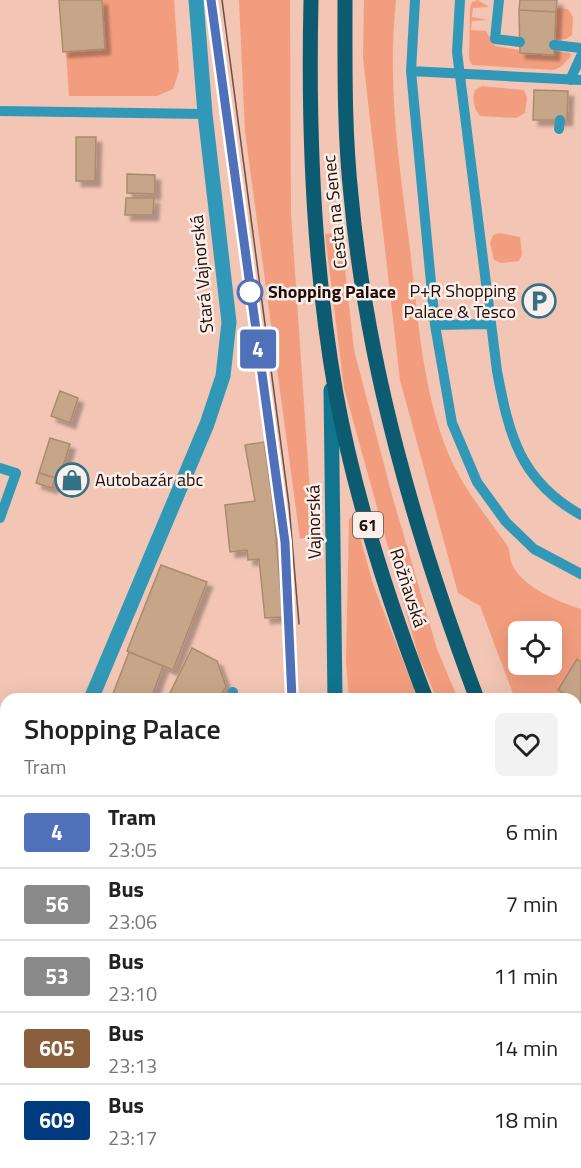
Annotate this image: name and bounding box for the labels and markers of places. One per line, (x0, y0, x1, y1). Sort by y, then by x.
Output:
place label: P+R Shopping Palace & Tesco (404, 277, 516, 325)
place label: Shopping Palace (268, 278, 396, 305)
marker: Shopping Palace (237, 279, 263, 305)
parking icon: P+R Shopping Palace & Tesco (521, 283, 557, 319)
shop icon: Autobazár abc (54, 462, 90, 498)
place label: Autobazár abc (95, 466, 203, 493)

